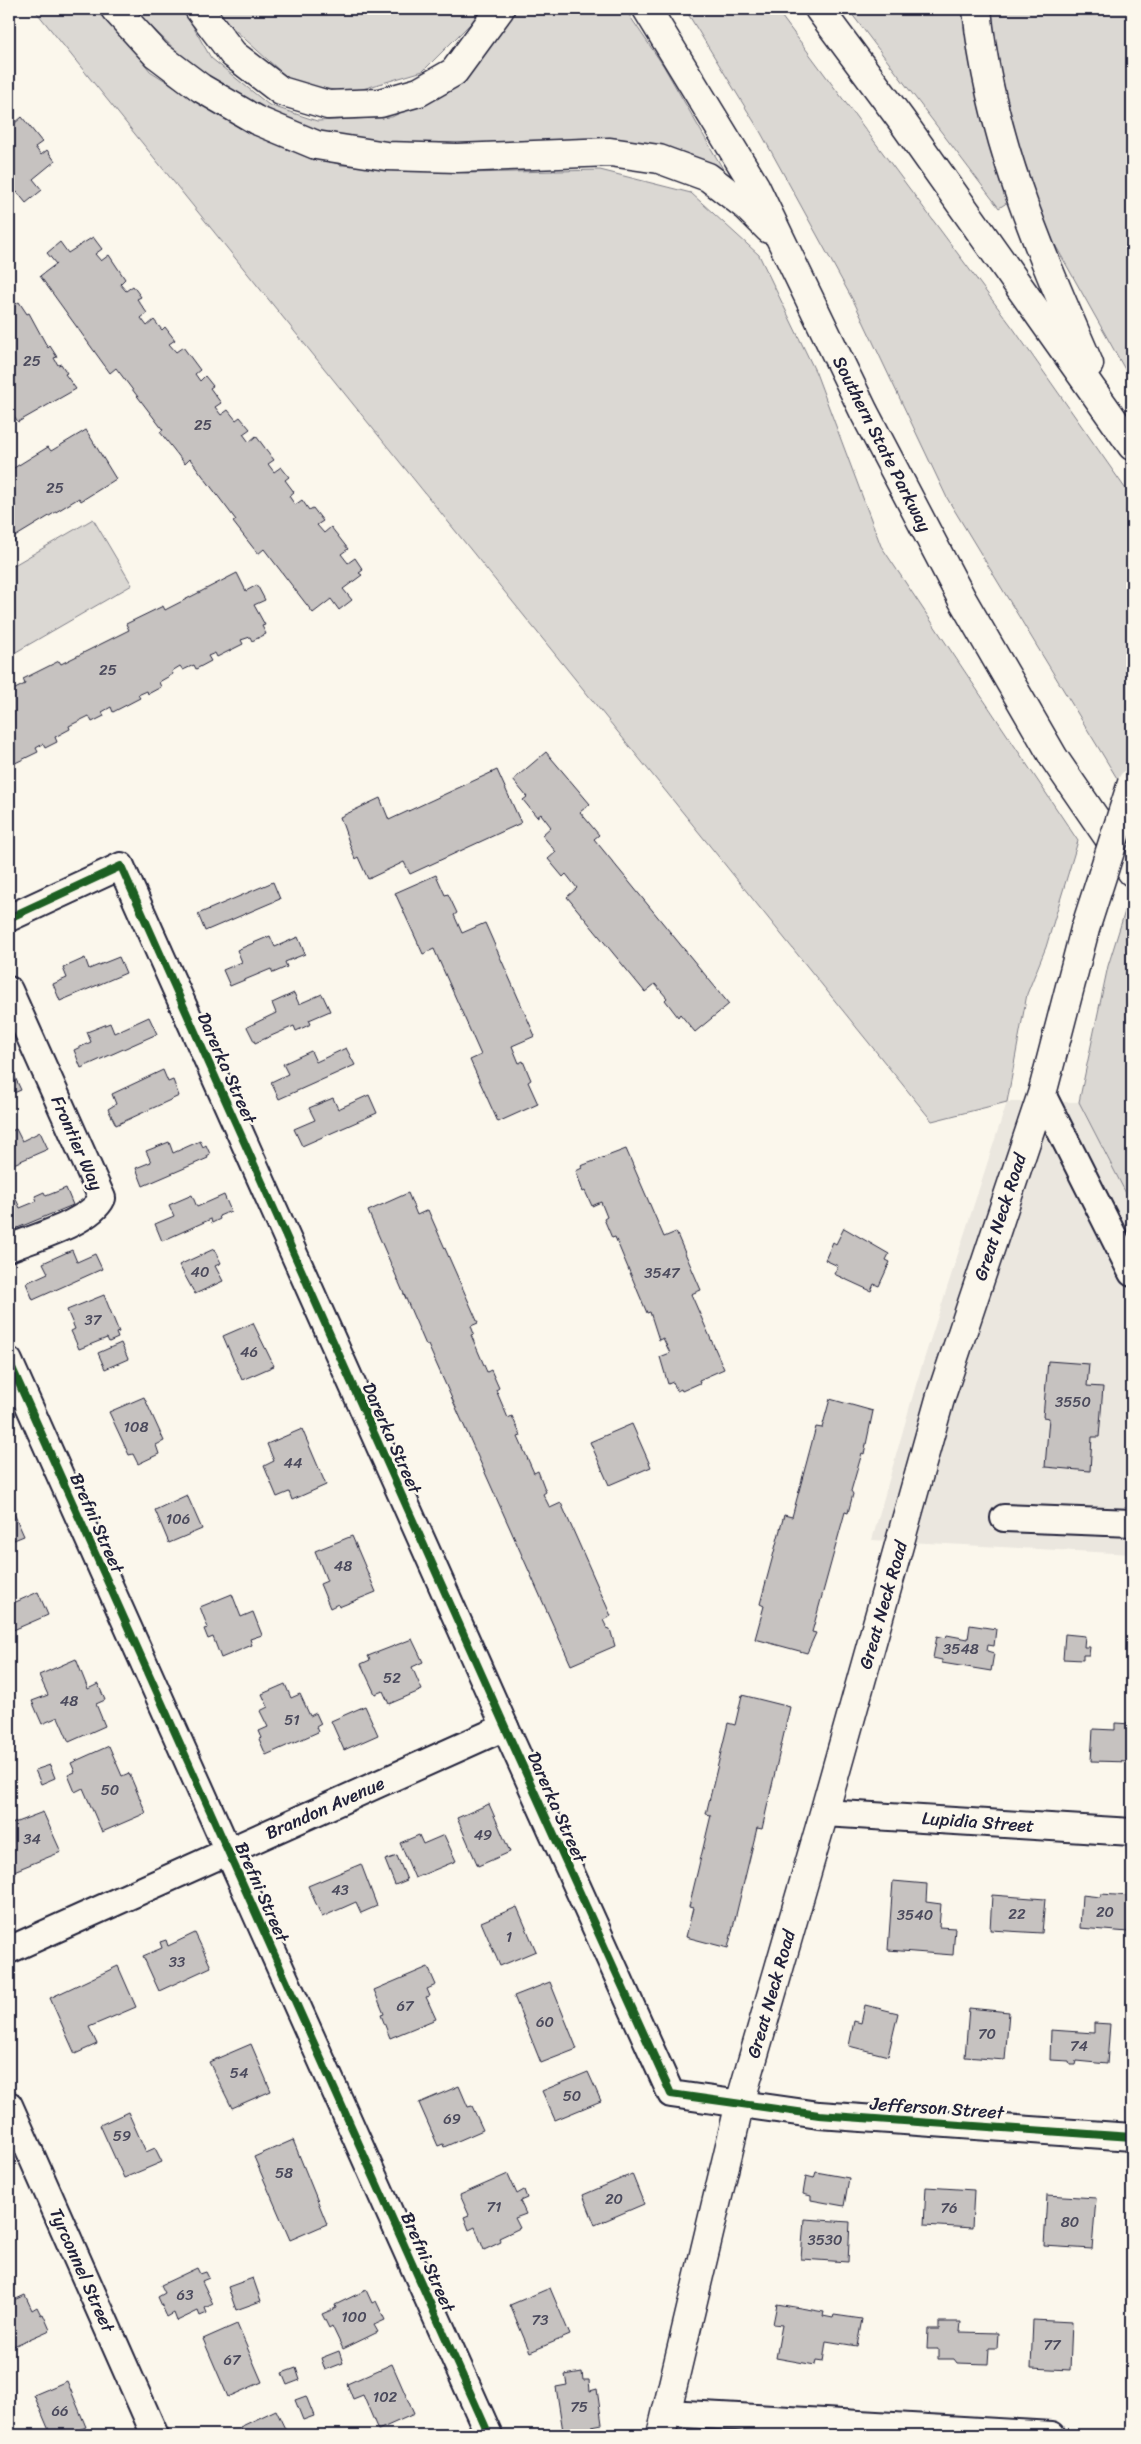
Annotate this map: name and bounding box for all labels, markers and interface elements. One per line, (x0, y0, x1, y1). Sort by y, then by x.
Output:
house number: 25 (23, 348, 41, 374)
street label: Southern State Parkway (824, 350, 941, 539)
house number: 25 (194, 412, 212, 438)
house number: 25 (46, 475, 64, 501)
house number: 25 (99, 657, 117, 683)
street label: Darerka Street (188, 1007, 266, 1130)
street label: Frontier Way (42, 1090, 112, 1196)
street label: Great Neck Road (964, 1148, 1036, 1285)
house number: 40 (191, 1259, 209, 1285)
house number: 3547 (644, 1260, 681, 1286)
house number: 37 (85, 1307, 103, 1333)
house number: 46 (240, 1339, 258, 1365)
street label: Darerka Street (353, 1377, 431, 1500)
house number: 3550 (1055, 1389, 1091, 1415)
house number: 108 (124, 1414, 148, 1440)
house number: 44 (284, 1450, 302, 1476)
street label: Brefni Street (61, 1468, 134, 1579)
house number: 106 (166, 1506, 190, 1532)
street label: Great Neck Road (849, 1536, 917, 1673)
house number: 48 (334, 1553, 352, 1579)
house number: 3548 (943, 1636, 979, 1662)
house number: 52 (383, 1665, 401, 1691)
house number: 48 (60, 1688, 78, 1714)
house number: 51 (284, 1707, 300, 1733)
street label: Darerka Street (518, 1746, 596, 1869)
street label: Brandon Avenue (260, 1767, 390, 1849)
house number: 50 (101, 1777, 119, 1803)
street label: Lupidia Street (921, 1802, 1035, 1842)
house number: 49 (474, 1822, 492, 1848)
house number: 34 (23, 1826, 41, 1852)
street label: Brefni Street (226, 1837, 299, 1948)
house number: 43 (331, 1877, 349, 1903)
house number: 20 (1096, 1899, 1114, 1925)
house number: 22 (1008, 1901, 1026, 1927)
house number: 3540 (897, 1902, 933, 1928)
house number: 1 (506, 1924, 512, 1950)
street label: Great Neck Road (737, 1925, 805, 2062)
house number: 33 (169, 1949, 185, 1975)
house number: 67 (396, 1993, 415, 2019)
house number: 60 (536, 2009, 554, 2035)
house number: 70 (978, 2021, 996, 2047)
house number: 74 (1070, 2033, 1088, 2059)
house number: 54 (230, 2060, 248, 2086)
house number: 50 (563, 2083, 581, 2109)
street label: Jefferson Street (868, 2087, 1006, 2129)
house number: 69 (443, 2106, 461, 2132)
house number: 59 (113, 2123, 131, 2149)
house number: 58 (275, 2160, 293, 2186)
house number: 20 (605, 2186, 623, 2212)
house number: 71 (486, 2194, 502, 2220)
house number: 76 (940, 2195, 958, 2221)
street label: Tyrconnel Street (40, 2203, 124, 2338)
street label: Brefni Street (392, 2207, 465, 2318)
house number: 80 (1061, 2209, 1079, 2235)
house number: 3530 (807, 2227, 843, 2253)
house number: 63 (177, 2282, 193, 2308)
house number: 100 (341, 2304, 367, 2330)
house number: 73 (532, 2307, 548, 2333)
house number: 77 (1043, 2332, 1062, 2358)
house number: 67 (223, 2347, 242, 2373)
house number: 102 (373, 2384, 398, 2410)
house number: 75 (570, 2394, 588, 2420)
house number: 66 (51, 2398, 69, 2424)

